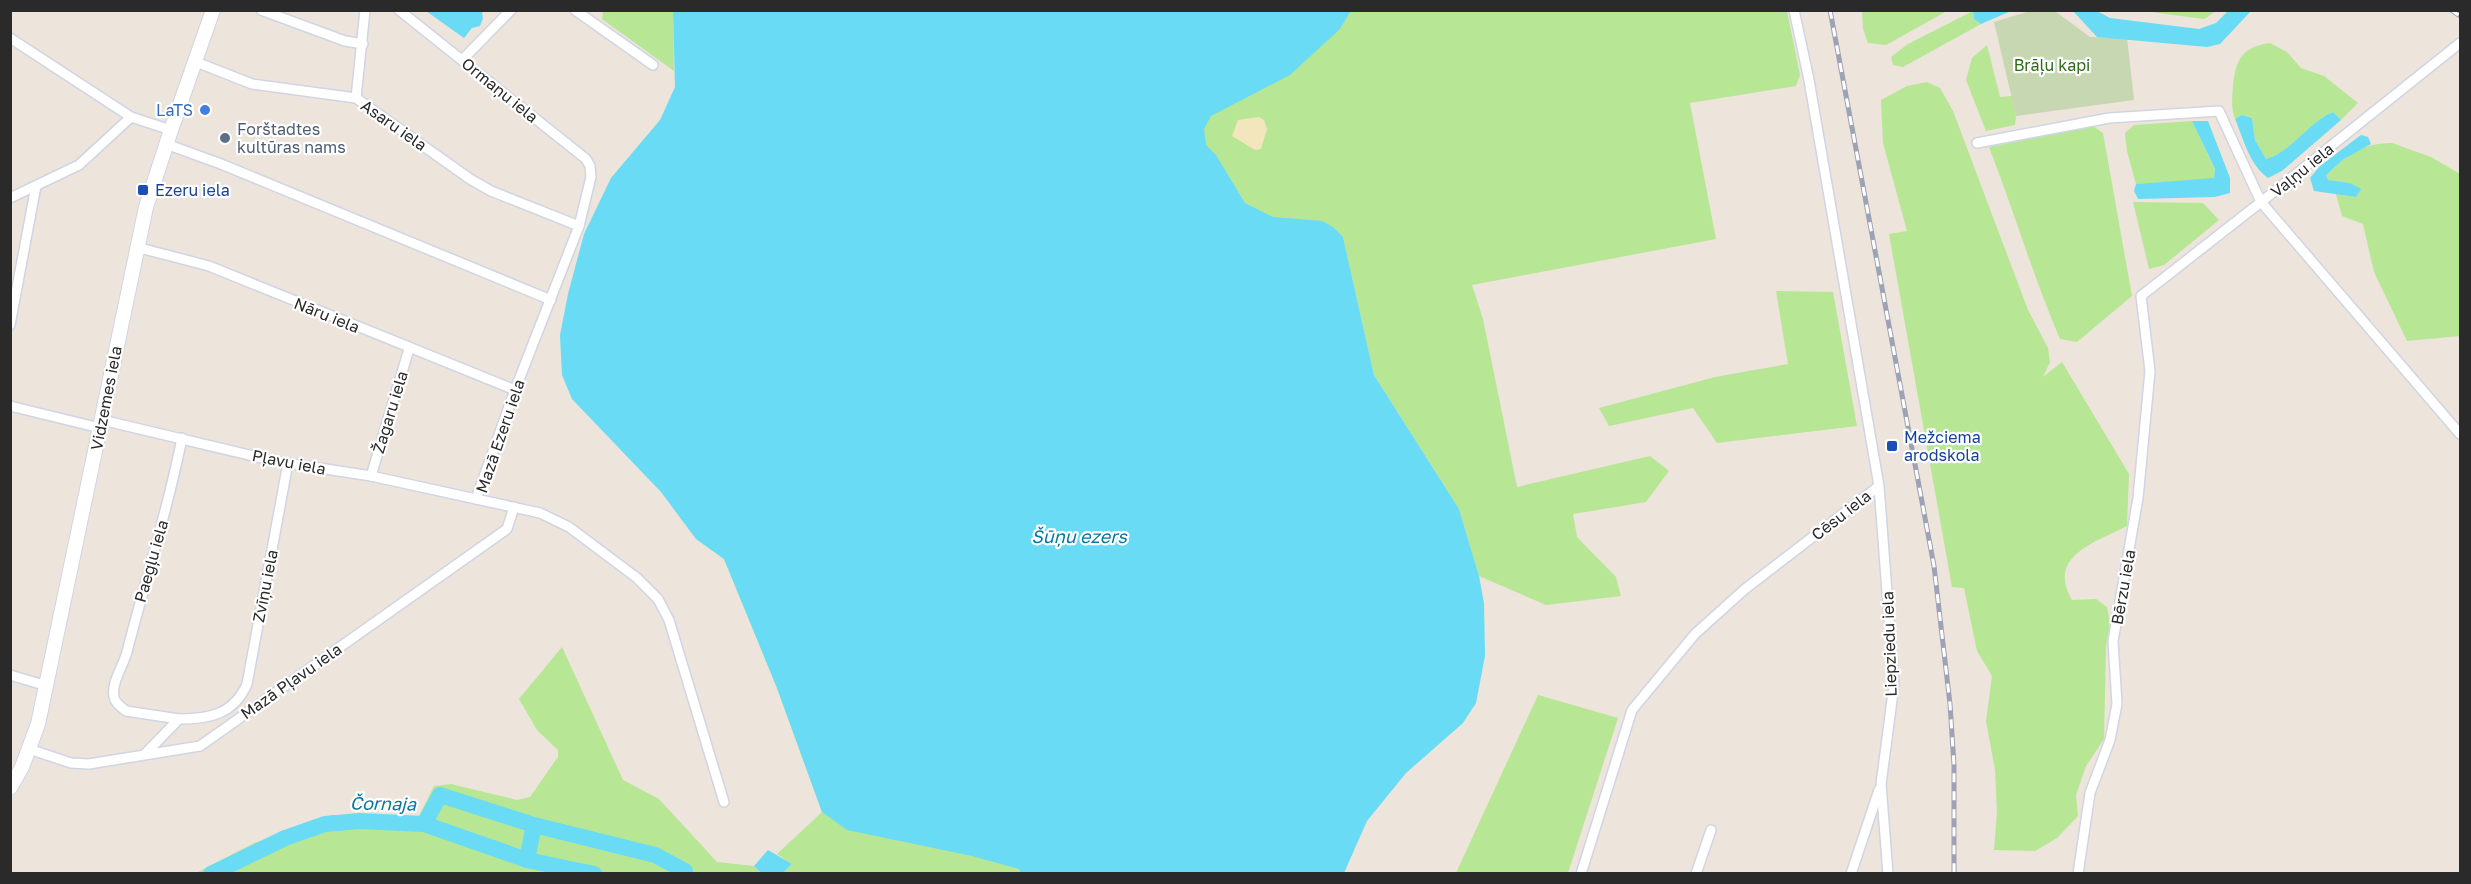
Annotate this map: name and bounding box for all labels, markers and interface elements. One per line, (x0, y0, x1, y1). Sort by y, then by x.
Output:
street label: Ormaņu iela (458, 53, 542, 127)
park label: Brāļu kapi (2014, 55, 2090, 75)
street label: Asaru iela (357, 95, 431, 155)
place label: LaTS (156, 100, 193, 120)
marker: LaTS (198, 103, 212, 117)
place label: Forštadtes kultūras nams (237, 119, 346, 157)
marker: Forštadtes kultūras nams (218, 131, 232, 145)
street label: Vaļņu iela (2266, 139, 2338, 201)
place label: Ezeru iela (155, 180, 230, 200)
marker: Ezeru iela (136, 183, 150, 197)
street label: Nāru iela (291, 293, 363, 337)
street label: Vidzemes iela (86, 344, 126, 452)
street label: Žagaru iela (368, 368, 412, 456)
street label: Mazā Ezeru iela (471, 377, 529, 495)
place label: Mežciema arodskola (1904, 427, 1981, 465)
marker: Mežciema arodskola (1885, 439, 1899, 453)
street label: Pļavu iela (250, 445, 328, 479)
street label: Cēsu iela (1807, 486, 1875, 544)
street label: Paegļu iela (130, 517, 172, 605)
water label: Šūņu ezers (1031, 525, 1128, 548)
street label: Zvīņu iela (248, 548, 282, 624)
street label: Bērzu iela (2107, 548, 2139, 626)
street label: Liepziedu iela (1877, 591, 1901, 697)
street label: Mazā Pļavu iela (237, 639, 345, 723)
water label: Čornaja (350, 791, 417, 815)

